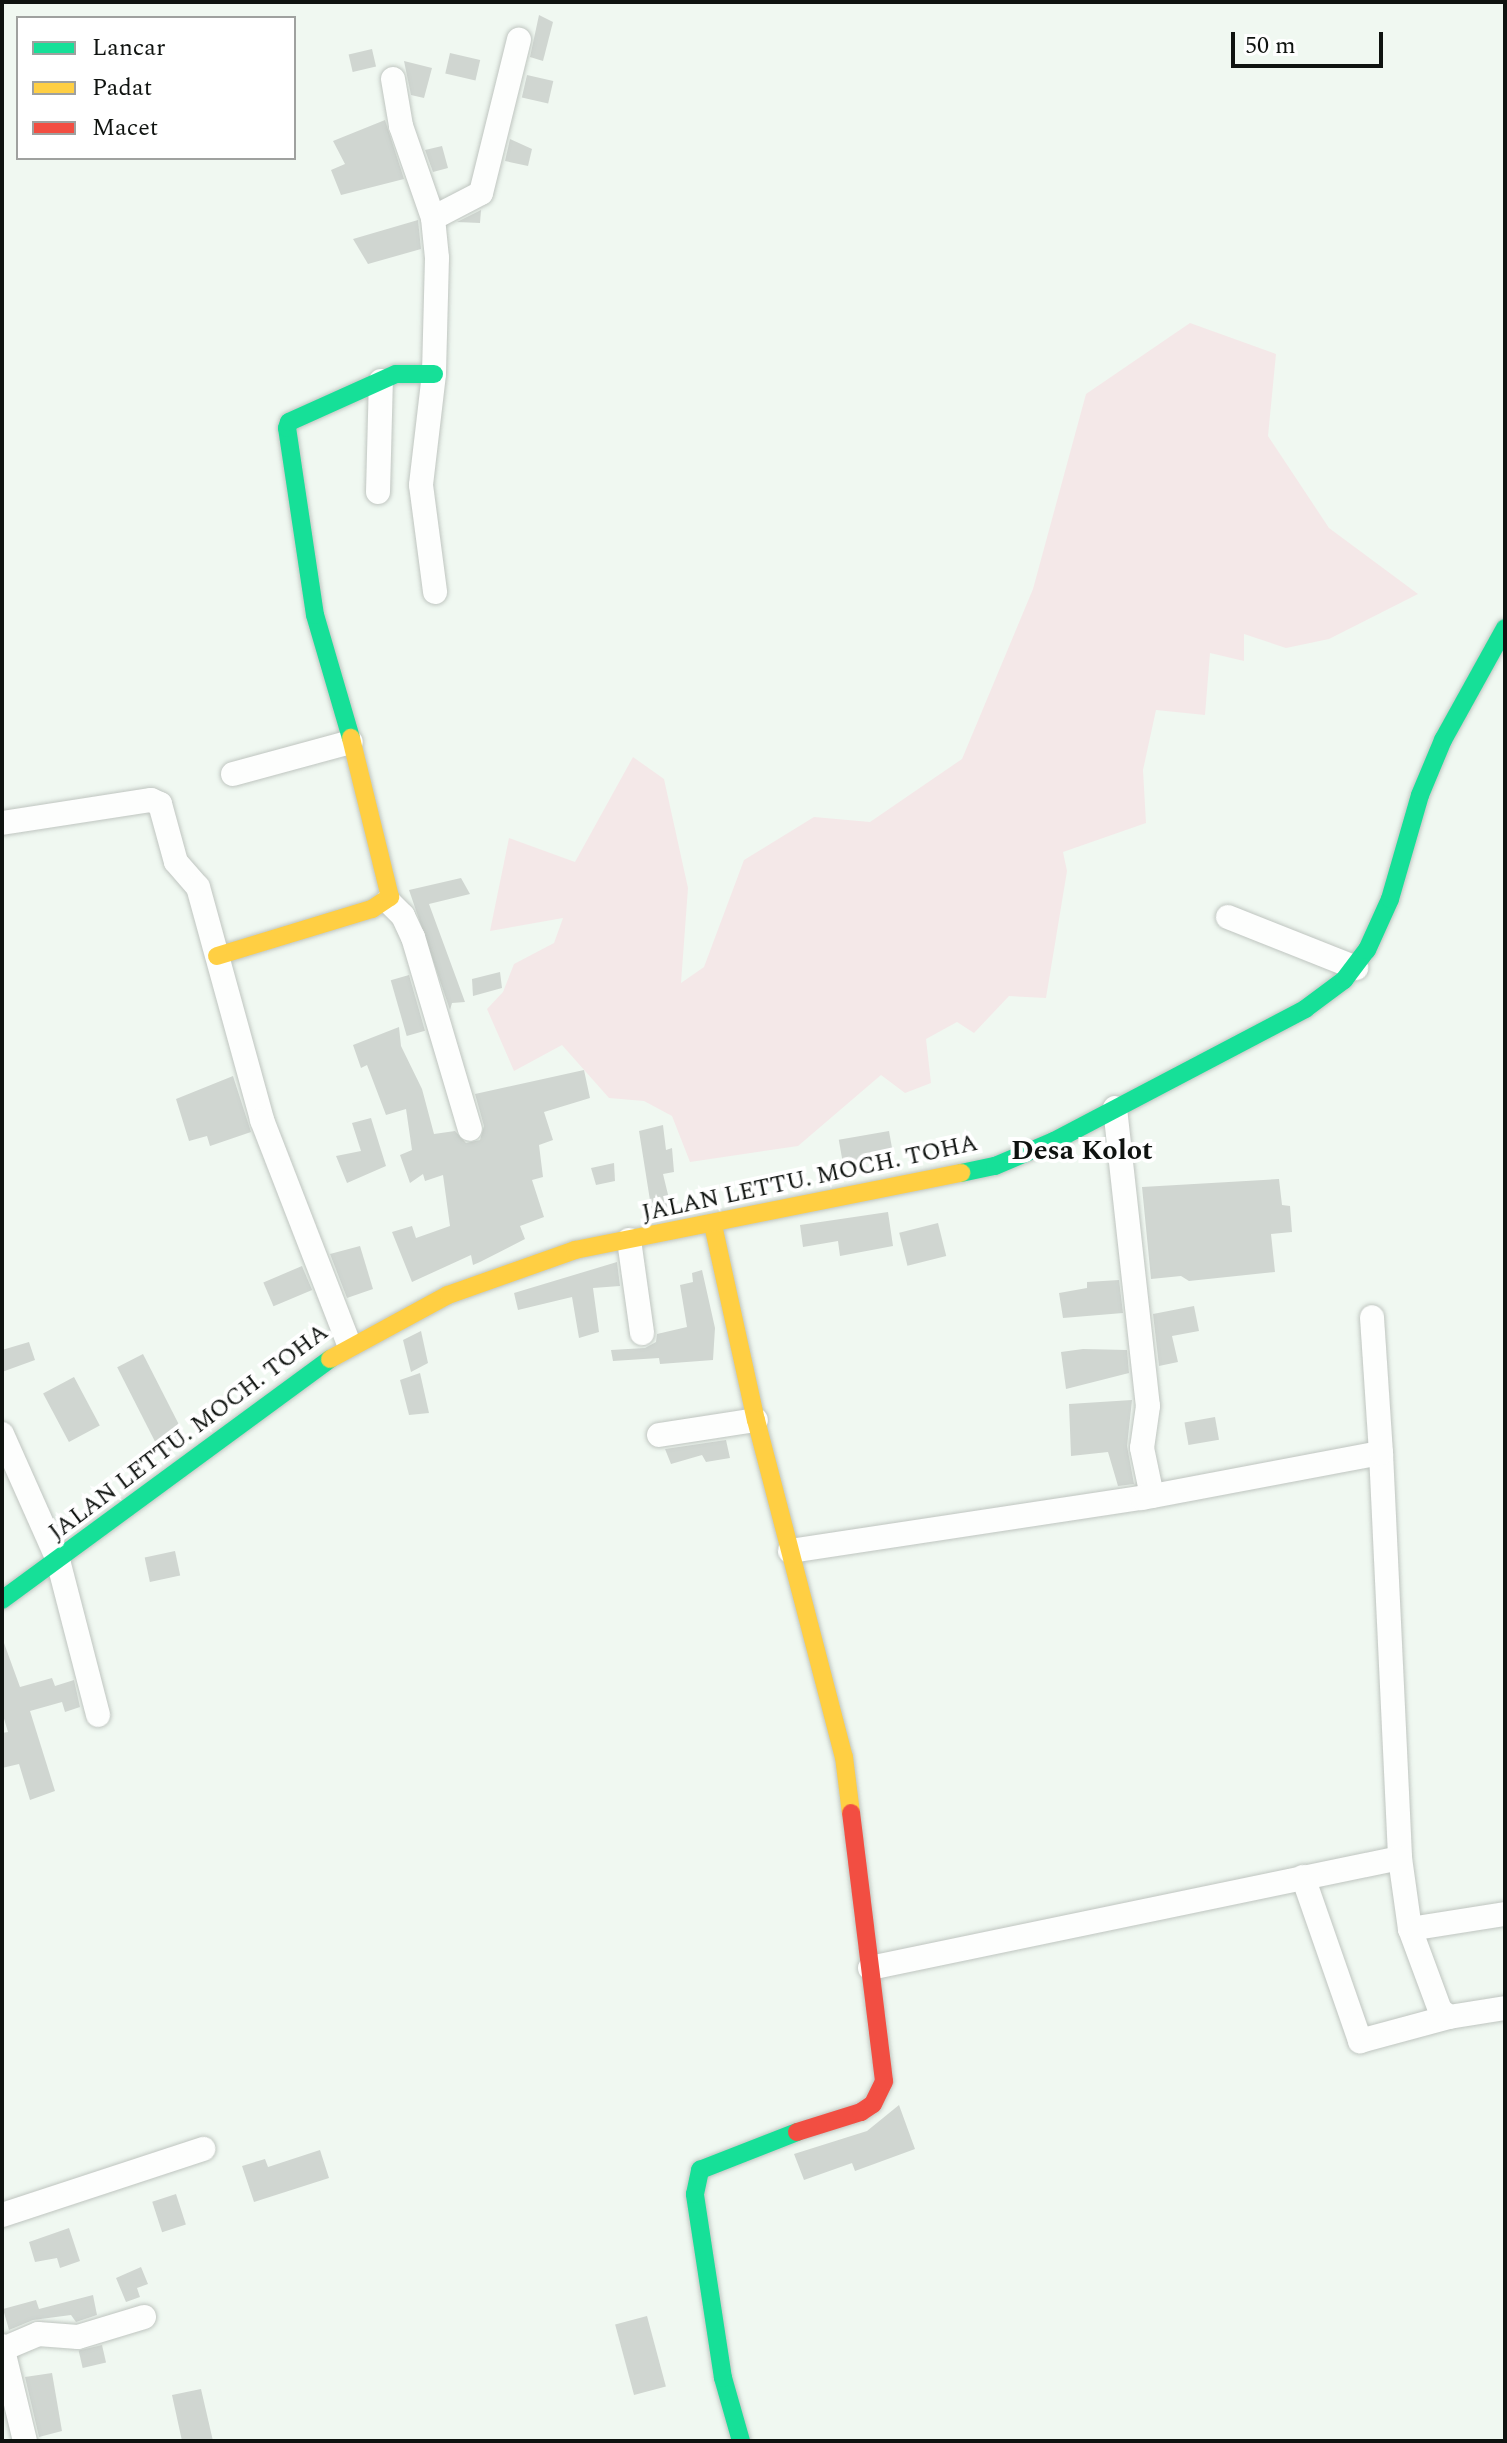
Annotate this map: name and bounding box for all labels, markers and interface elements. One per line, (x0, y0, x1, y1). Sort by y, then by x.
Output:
legend (16, 16, 296, 160)
scale bar (1235, 16, 1387, 66)
text: 50 m (1245, 28, 1296, 64)
text: Lancar (92, 30, 166, 66)
text: Padat (92, 70, 152, 106)
text: Macet (92, 110, 158, 146)
street label: JALAN LETTU. MOCH. TOHA (640, 1129, 980, 1229)
district label: Desa Kolot (1011, 1134, 1153, 1168)
street label: JALAN LETTU. MOCH. TOHA (44, 1318, 334, 1548)

